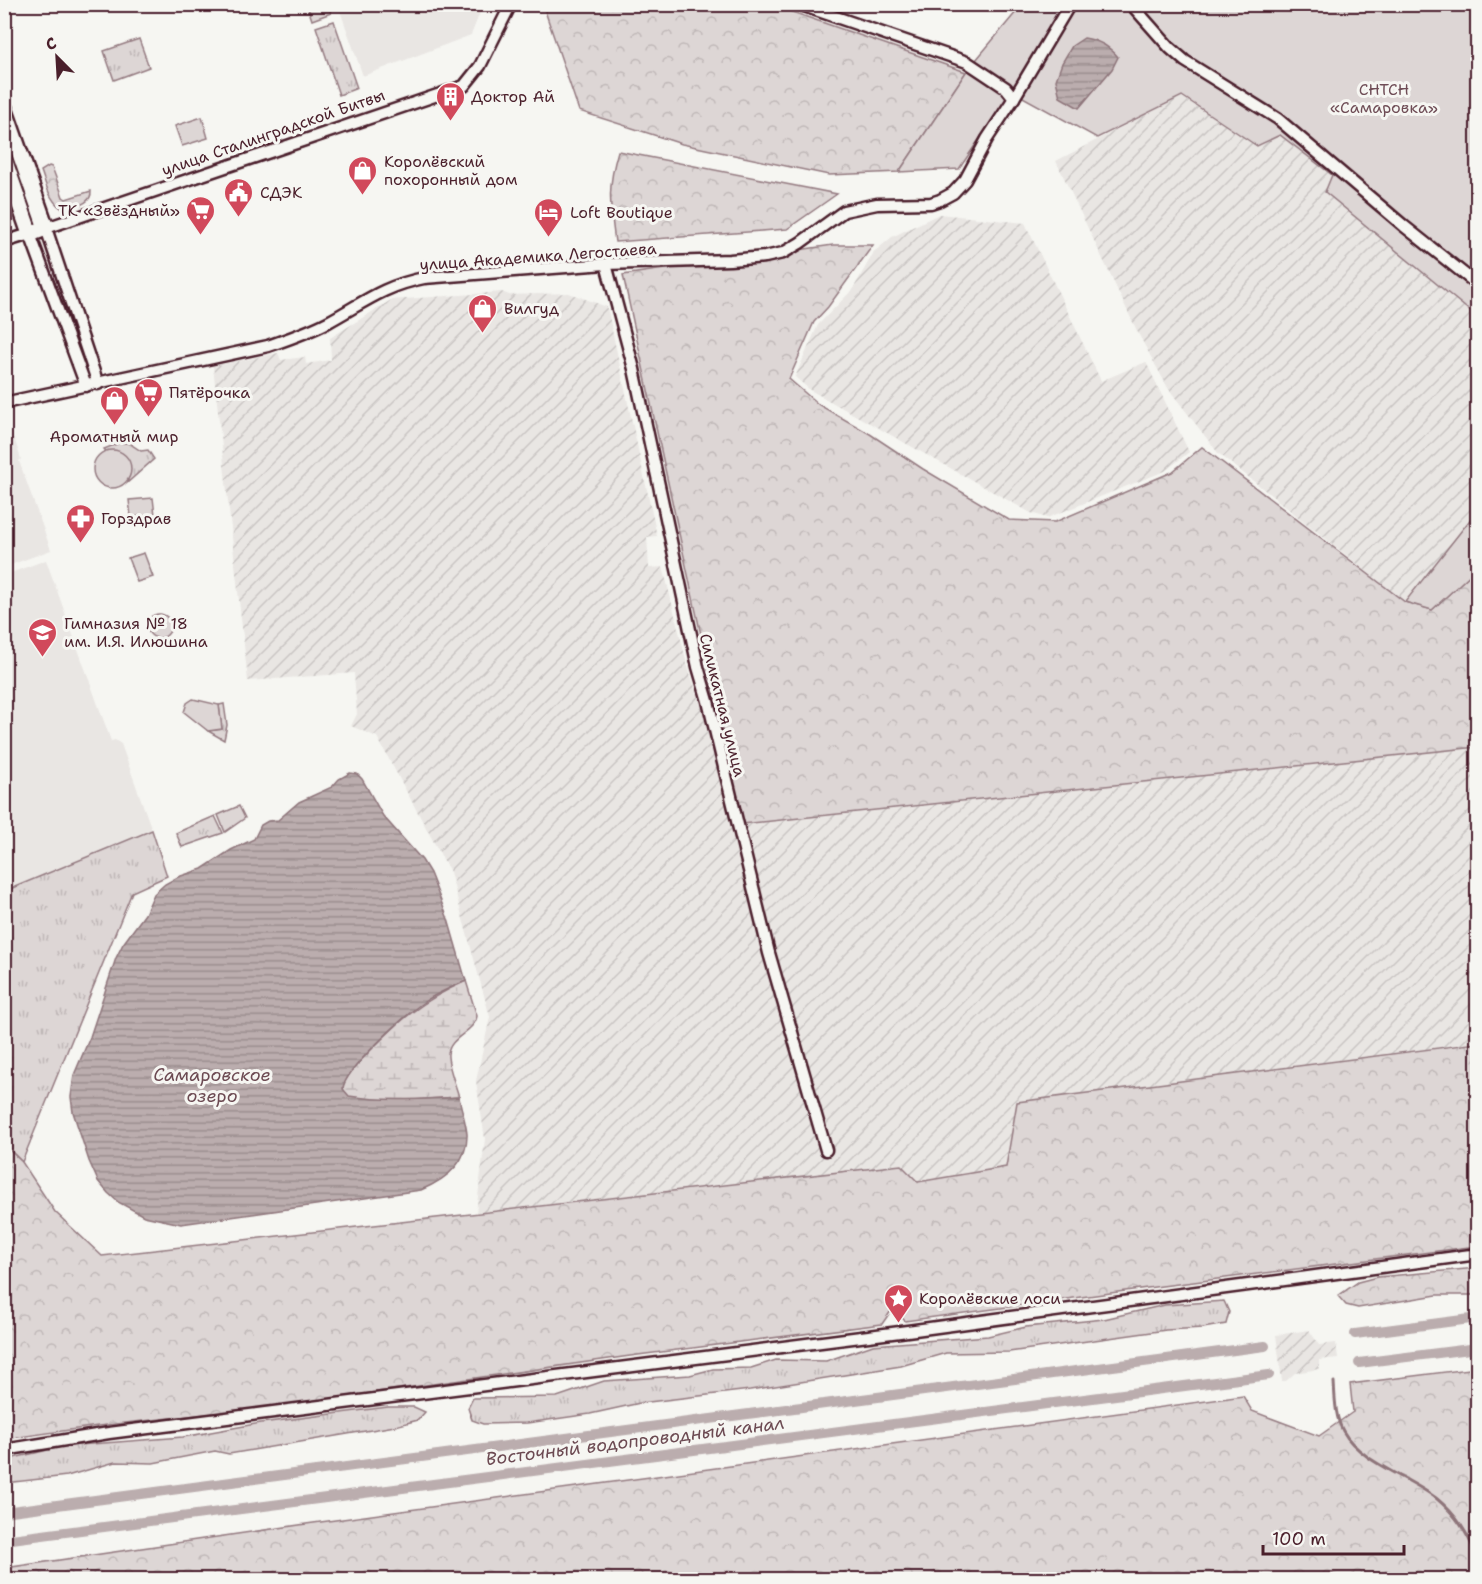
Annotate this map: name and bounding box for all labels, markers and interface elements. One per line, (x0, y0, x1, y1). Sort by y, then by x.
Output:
north arrow (27, 27, 87, 87)
text: С (42, 32, 60, 55)
park label: СНТСН «Самаровка» (1330, 79, 1438, 118)
building icon: Доктор Ай (434, 80, 466, 122)
street label: улица Сталинградской Битвы (159, 84, 388, 181)
place label: Доктор Ай (471, 86, 555, 107)
place label: Королёвский похоронный дом (384, 151, 517, 190)
shop icon: Королёвский похоронный дом (347, 154, 379, 196)
public building icon: СДЭК (223, 176, 255, 218)
place label: СДЭК (260, 182, 303, 203)
supermarket icon: ТК «Звёздный» (185, 194, 217, 236)
hotel icon: Loft Boutique (533, 196, 565, 238)
place label: ТК «Звёздный» (58, 200, 180, 221)
place label: Loft Boutique (570, 202, 673, 223)
street label: улица Академика Легостаева (419, 238, 657, 275)
shop icon: Вилгуд (467, 292, 499, 334)
place label: Вилгуд (504, 298, 559, 319)
supermarket icon: Пятёрочка (132, 376, 164, 418)
place label: Пятёрочка (169, 382, 250, 403)
shop icon: Ароматный мир (98, 384, 130, 426)
place label: Ароматный мир (50, 426, 178, 447)
pharmacy icon: Горздрав (64, 502, 96, 544)
place label: Горздрав (101, 508, 171, 529)
place label: Гимназия № 18 им. И.Я. Илюшина (64, 613, 208, 652)
school or university icon: Гимназия № 18 им. И.Я. Илюшина (27, 616, 59, 658)
street label: Силикатная улица (695, 631, 750, 779)
water label: Самаровское озеро (153, 1063, 271, 1108)
place icon: Королёвские лоси (882, 1282, 914, 1324)
place label: Королёвские лоси (919, 1288, 1061, 1309)
water label: Восточный водопроводный канал (484, 1411, 786, 1471)
scale bar (1263, 1518, 1404, 1556)
text: 100 m (1272, 1527, 1326, 1551)

